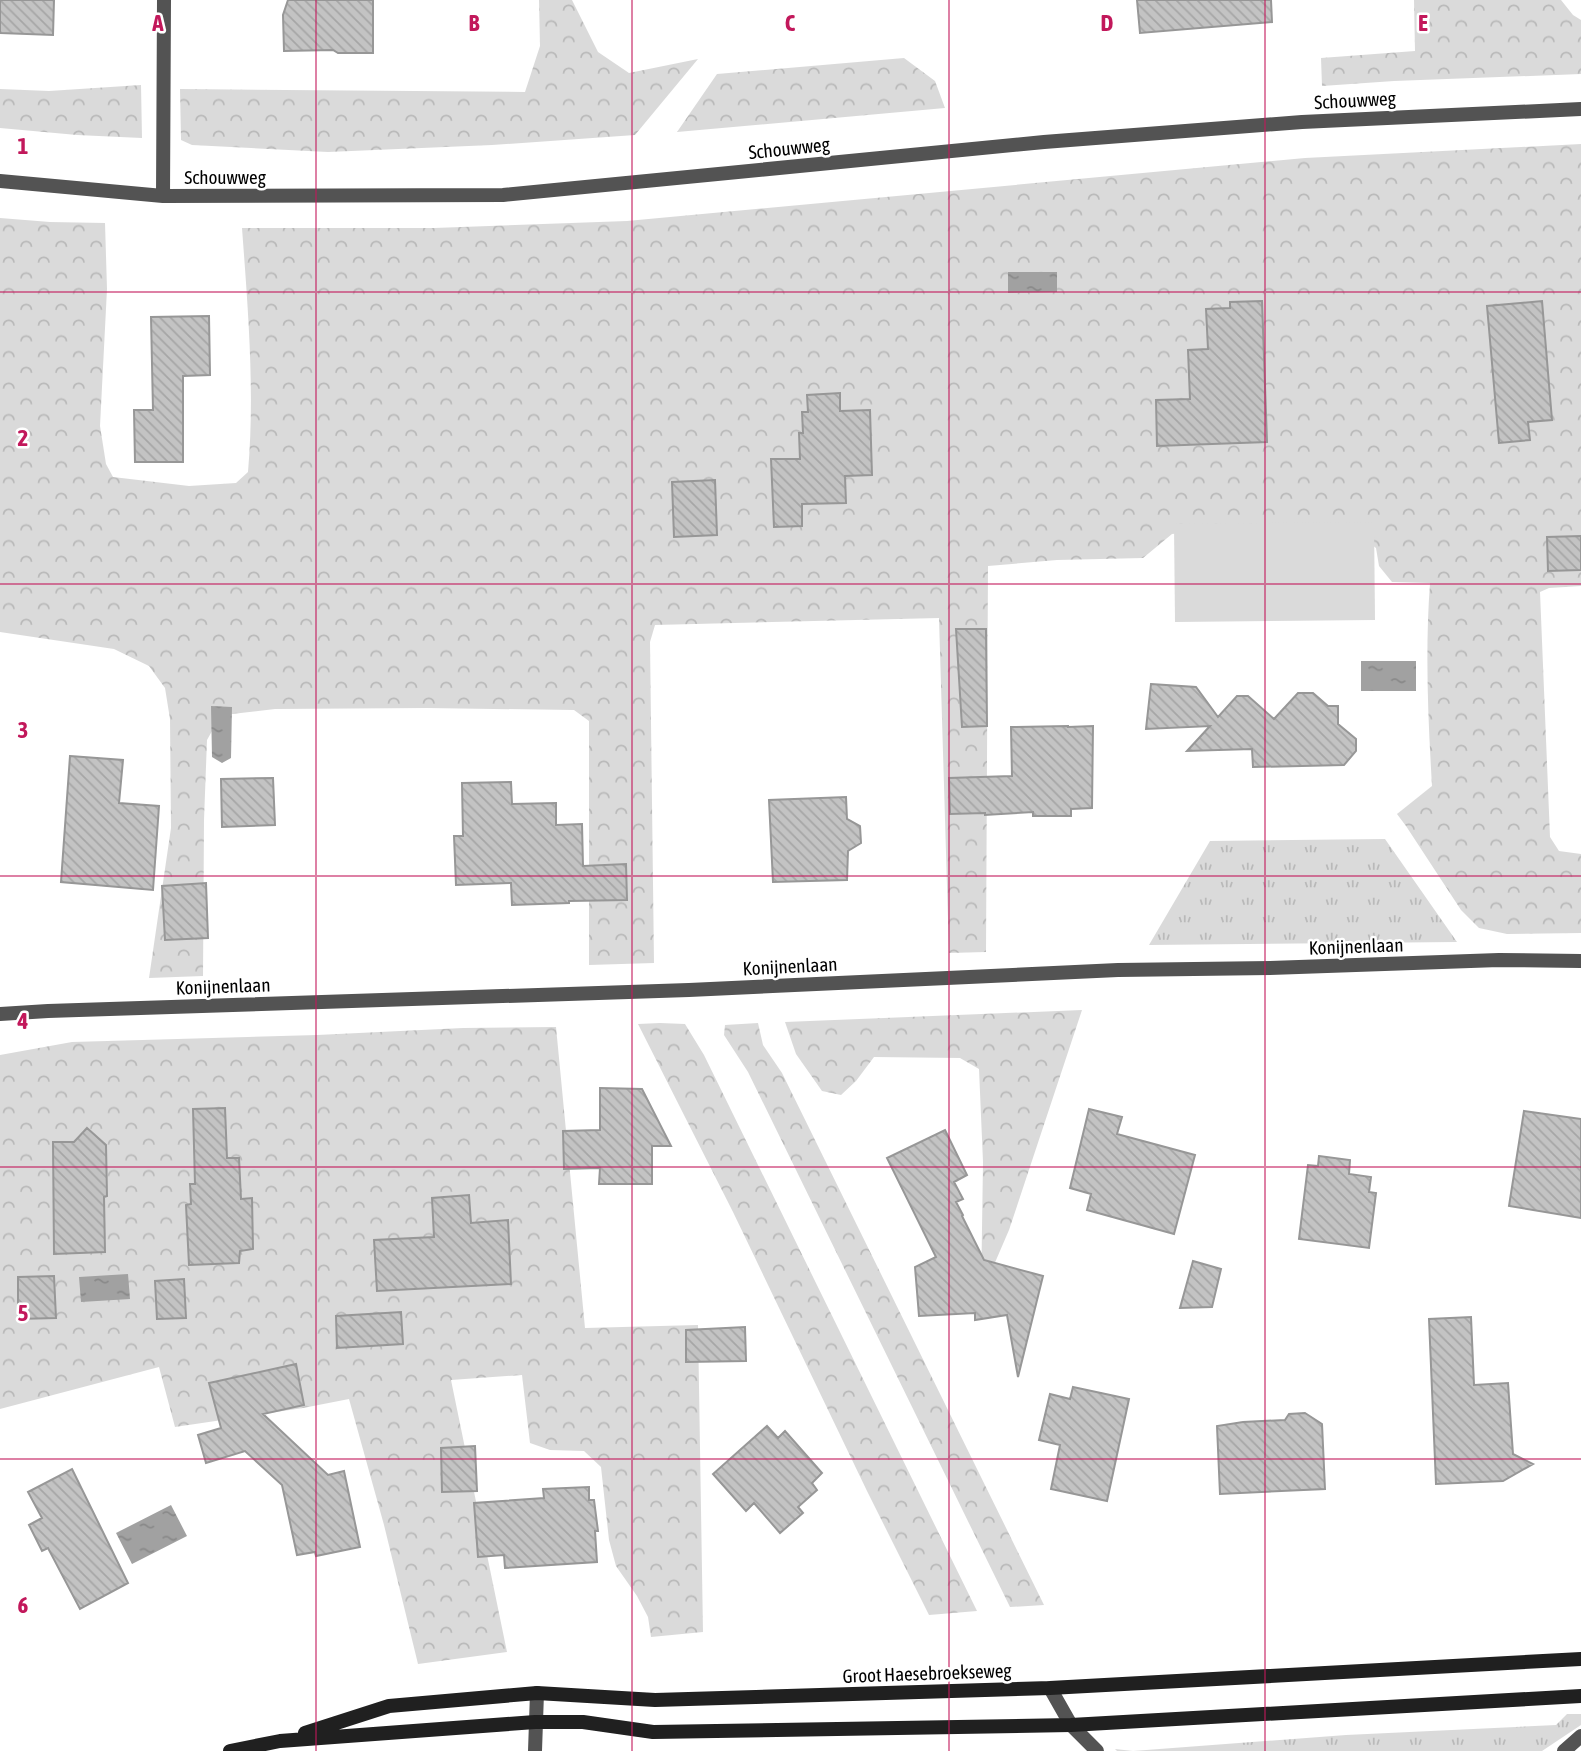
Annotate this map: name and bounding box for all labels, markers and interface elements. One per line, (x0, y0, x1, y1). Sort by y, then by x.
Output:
text: A (151, 10, 164, 36)
text: B (469, 10, 480, 36)
text: C (785, 10, 796, 36)
text: D (1101, 10, 1114, 36)
text: E (1418, 10, 1428, 36)
street label: Schouwweg (1314, 87, 1397, 113)
text: 1 (18, 133, 29, 159)
street label: Schouwweg (747, 133, 832, 163)
street label: Schouwweg (184, 166, 267, 188)
text: 2 (18, 425, 28, 451)
text: 3 (18, 717, 28, 743)
street label: Konijnenlaan (1308, 933, 1404, 959)
street label: Konijnenlaan (742, 953, 838, 979)
street label: Konijnenlaan (175, 973, 271, 999)
text: 4 (17, 1008, 29, 1034)
text: 5 (18, 1300, 29, 1326)
text: 6 (18, 1592, 29, 1618)
street label: Groot Haesebroekseweg (842, 1659, 1013, 1687)

